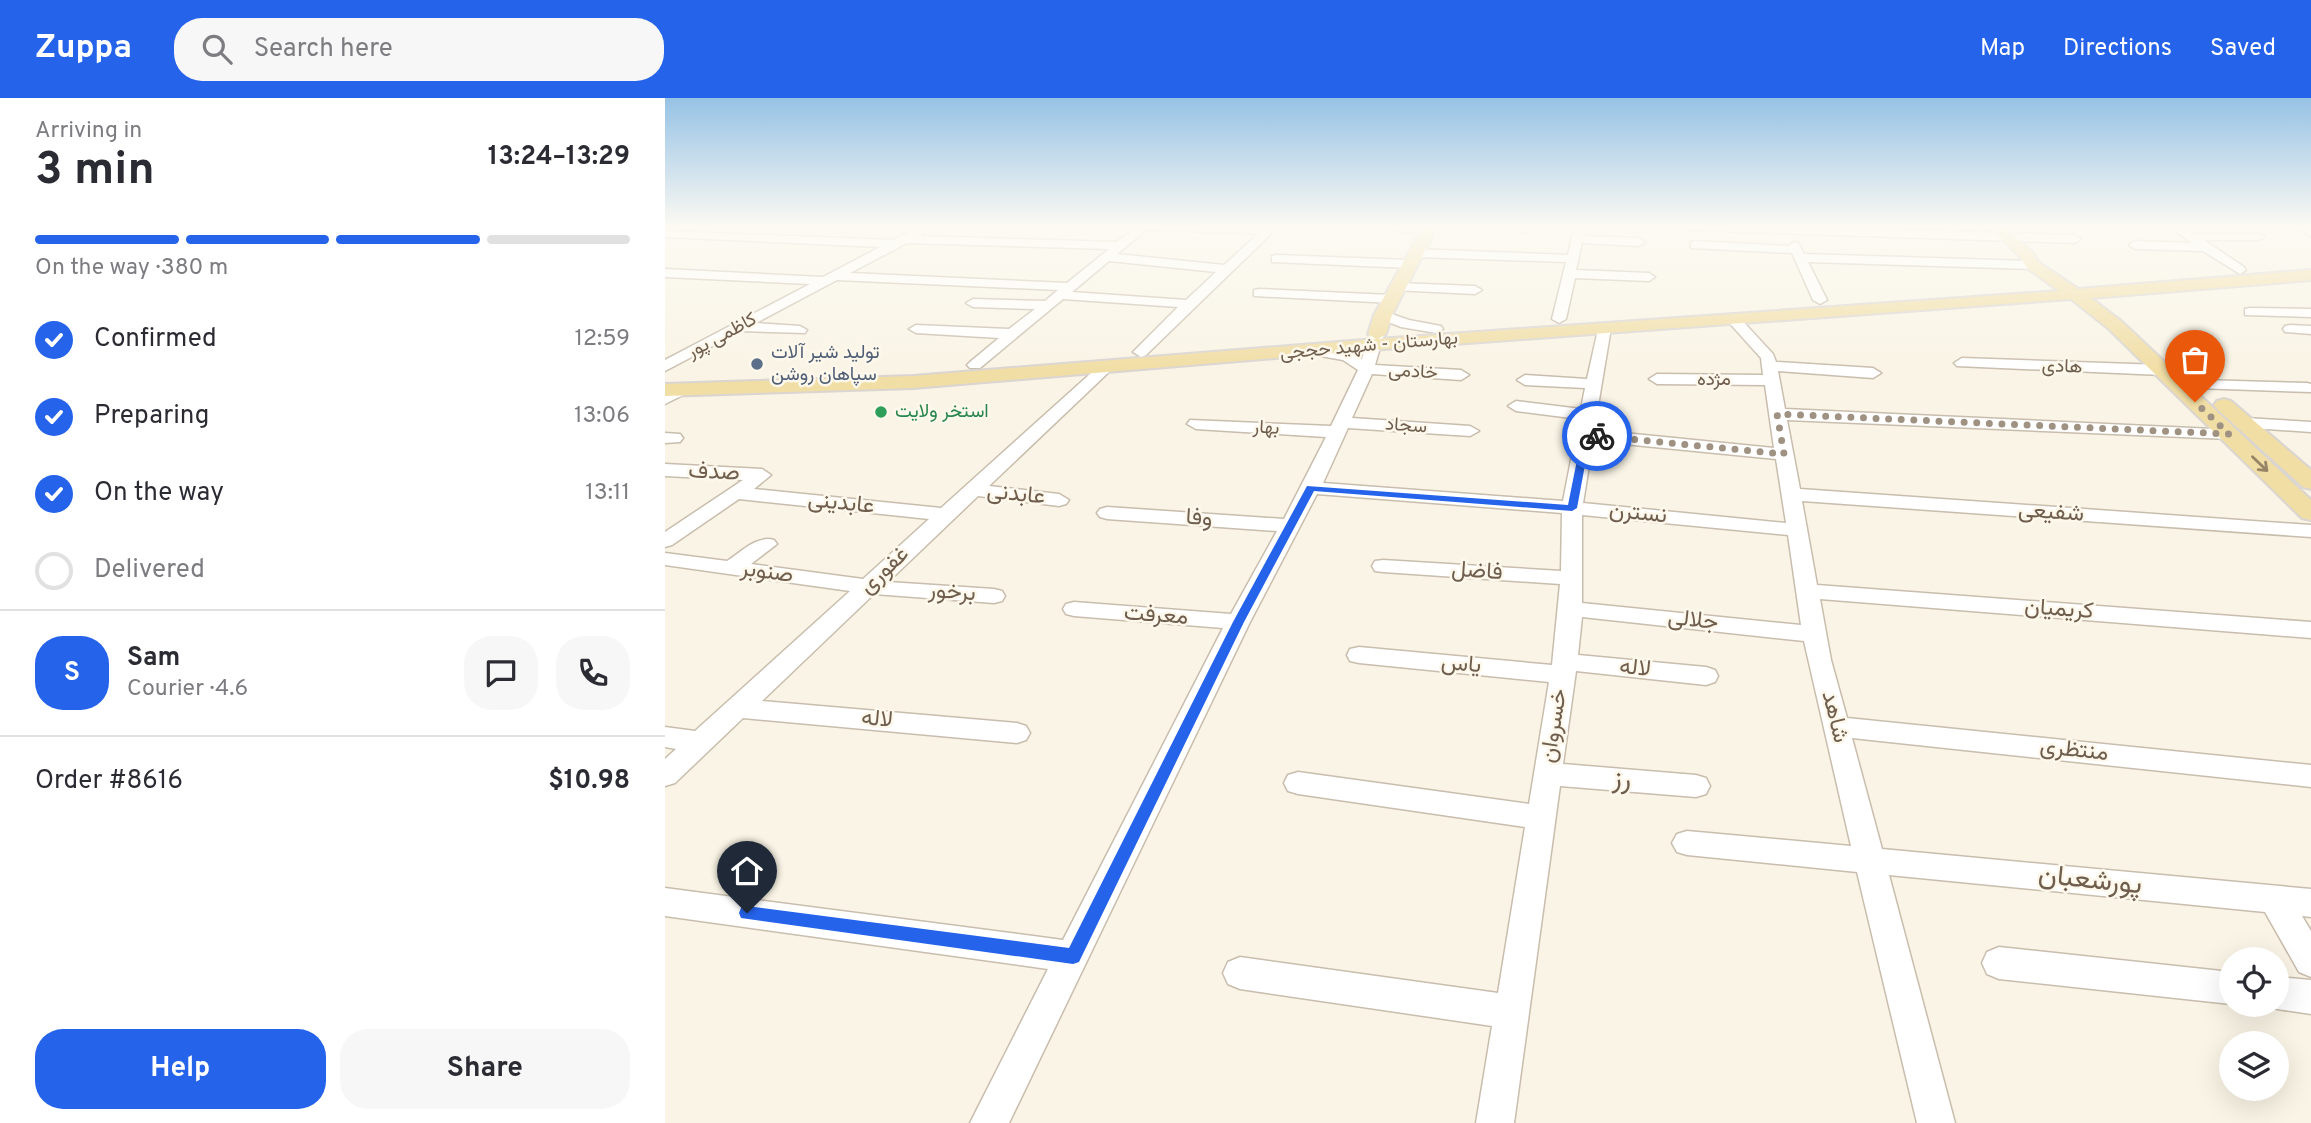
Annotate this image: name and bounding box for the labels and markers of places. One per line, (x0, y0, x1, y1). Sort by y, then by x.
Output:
pin (2165, 330, 2225, 402)
place label: تولید شیر آلات سپاهان روشن (771, 341, 880, 387)
marker: تولید شیر آلات سپاهان روشن (749, 356, 765, 372)
place label: استخر ولایت (895, 400, 989, 424)
marker: استخر ولایت (873, 404, 889, 420)
pin (717, 841, 777, 913)

